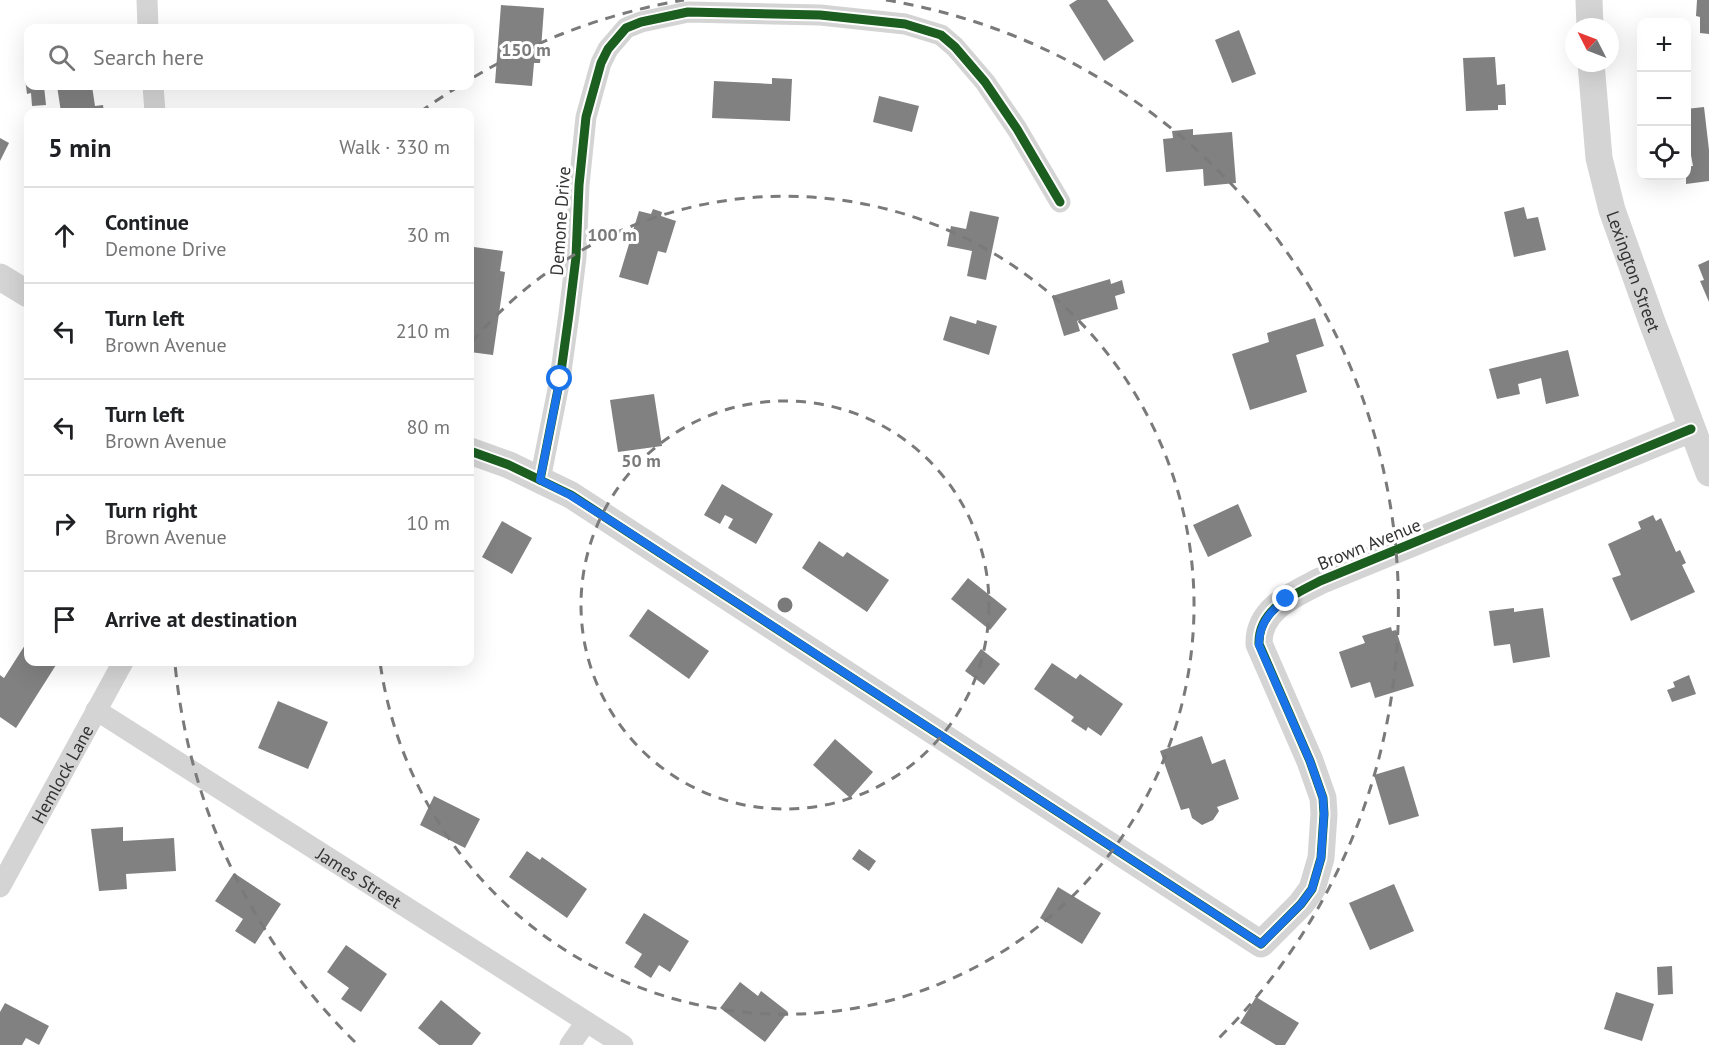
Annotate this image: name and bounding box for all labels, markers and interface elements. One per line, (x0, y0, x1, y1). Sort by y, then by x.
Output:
north arrow (1565, 18, 1619, 72)
map controls (1637, 18, 1691, 180)
button: + (1637, 18, 1691, 72)
search box (24, 24, 474, 90)
text: 150 m (501, 38, 551, 61)
icon: search (45, 41, 78, 74)
text: Search here (93, 43, 204, 71)
button: − (1637, 72, 1691, 126)
button: locate (1637, 126, 1691, 180)
text: 5 min (48, 131, 111, 164)
text: Walk · 330 m (339, 134, 450, 160)
street label: Demone Drive (545, 166, 575, 276)
text: Continue (105, 208, 189, 236)
street label: Lexington Street (1602, 208, 1666, 335)
icon: ahead (48, 219, 81, 252)
text: 30 m (407, 222, 450, 248)
text: 100 m (587, 223, 637, 246)
text: Demone Drive (105, 236, 226, 262)
text: Turn left (105, 304, 185, 332)
icon: left (48, 315, 81, 348)
text: 210 m (396, 318, 450, 344)
text: Brown Avenue (105, 332, 227, 358)
route start (546, 365, 572, 391)
text: Turn left (105, 400, 185, 428)
icon: left (48, 411, 81, 444)
text: 80 m (407, 414, 450, 440)
text: Brown Avenue (105, 428, 227, 454)
text: 50 m (621, 449, 661, 472)
text: Turn right (105, 496, 197, 524)
icon: right (48, 507, 81, 540)
text: 10 m (407, 510, 450, 536)
street label: Brown Avenue (1314, 513, 1424, 575)
text: Brown Avenue (105, 524, 227, 550)
route end (1272, 585, 1298, 611)
centre of rings (775, 595, 795, 615)
icon: arrive (48, 603, 81, 636)
text: Arrive at destination (105, 605, 297, 633)
street label: Hemlock Lane (26, 721, 98, 827)
street label: James Street (312, 841, 406, 913)

